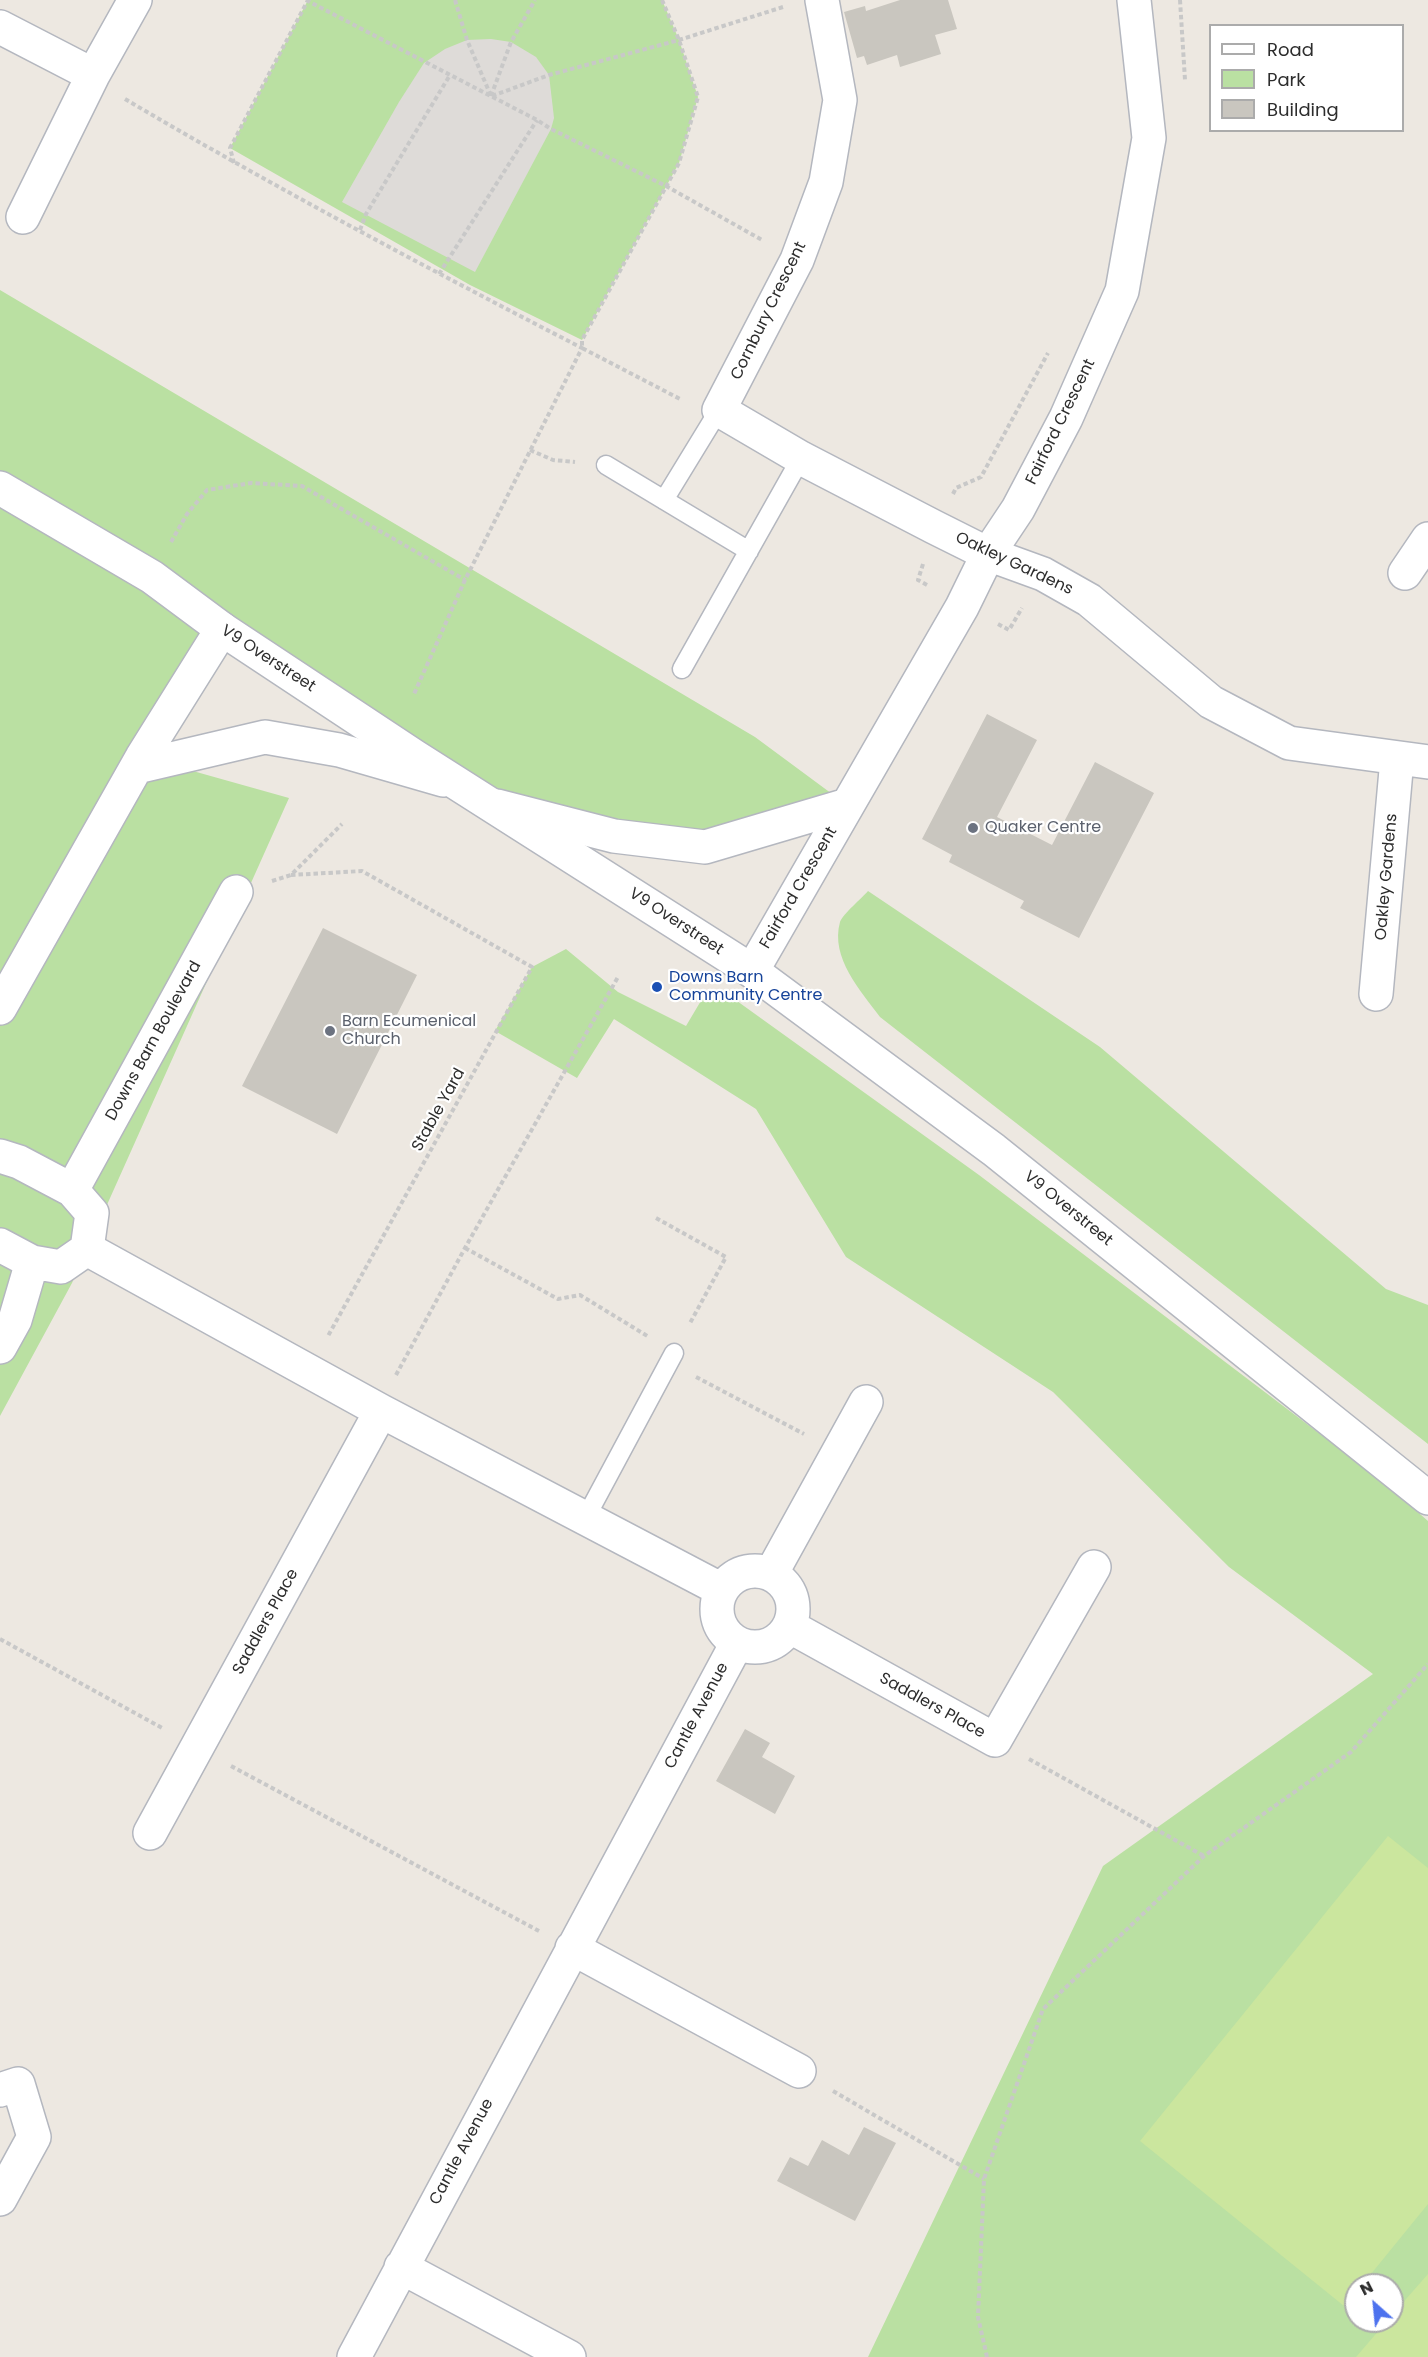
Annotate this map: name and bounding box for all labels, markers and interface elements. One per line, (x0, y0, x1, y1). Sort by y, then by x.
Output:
legend (1209, 24, 1404, 132)
text: Road (1267, 37, 1314, 62)
text: Park (1267, 67, 1306, 92)
text: Building (1267, 97, 1339, 122)
street label: Cornbury Crescent (727, 239, 811, 383)
street label: Fairford Crescent (1022, 356, 1100, 488)
street label: Oakley Gardens (952, 528, 1076, 600)
street label: V9 Overstreet (217, 621, 319, 697)
street label: Oakley Gardens (1372, 813, 1402, 941)
place label: Quaker Centre (985, 818, 1101, 838)
marker: Quaker Centre (966, 821, 980, 835)
street label: Fairford Crescent (756, 824, 842, 952)
street label: V9 Overstreet (625, 884, 727, 960)
street label: Downs Barn Boulevard (102, 958, 206, 1124)
place label: Downs Barn Community Centre (669, 968, 822, 1006)
marker: Downs Barn Community Centre (650, 980, 664, 994)
place label: Barn Ecumenical Church (342, 1012, 476, 1050)
marker: Barn Ecumenical Church (323, 1024, 337, 1038)
street label: Stable Yard (408, 1065, 470, 1155)
street label: V9 Overstreet (1020, 1167, 1116, 1251)
street label: Saddlers Place (229, 1566, 303, 1678)
street label: Cantle Avenue (661, 1660, 733, 1772)
street label: Saddlers Place (876, 1669, 988, 1743)
street label: Cantle Avenue (426, 2096, 498, 2208)
north arrow (1344, 2273, 1404, 2333)
text: N (1356, 2275, 1377, 2301)

